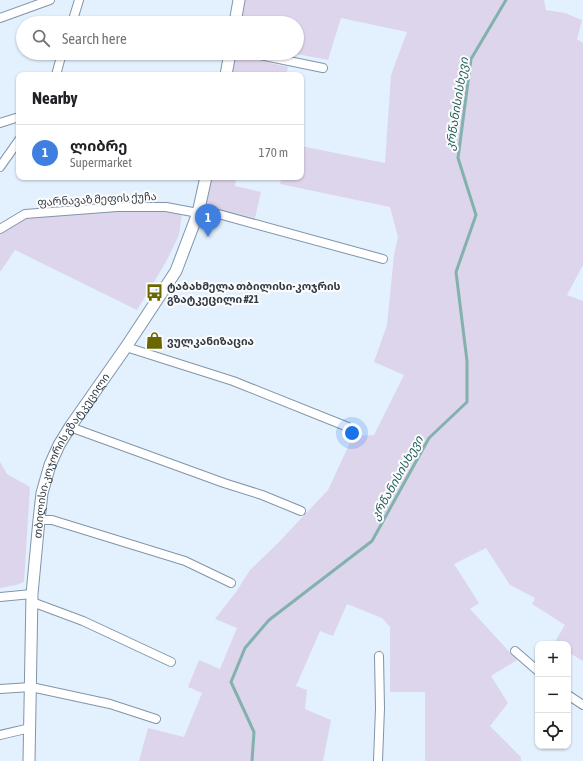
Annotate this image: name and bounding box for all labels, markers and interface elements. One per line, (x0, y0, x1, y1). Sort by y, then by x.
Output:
search box (16, 16, 304, 60)
icon: search (30, 27, 52, 49)
text: Search here (62, 30, 127, 47)
water label: კრწანისისხევი (443, 56, 471, 151)
text: Nearby (32, 88, 78, 108)
text: ლიბრე (70, 137, 127, 154)
text: 1 (42, 145, 48, 160)
text: 170 m (259, 145, 288, 160)
text: Supermarket (70, 155, 132, 170)
street label: ფარნავაზ მეფის ქუჩა (37, 190, 157, 209)
pin: 1 (195, 204, 221, 237)
place label: ტაბახმელა თბილისი-კოჯრის გზატკეცილი #21 (167, 280, 341, 306)
bus stop icon: ტაბახმელა თბილისი-კოჯრის გზატკეცილი #21 (144, 282, 164, 302)
shop icon: ვულკანიზაცია (144, 331, 164, 351)
place label: ვულკანიზაცია (167, 335, 254, 348)
street label: თბილისი-კოჯორის გზატკეცილი (31, 371, 112, 539)
your location (342, 423, 362, 443)
water label: კრწანისისხევი (368, 433, 426, 522)
map controls (535, 641, 571, 749)
button: + (535, 641, 571, 677)
button: − (535, 677, 571, 713)
button: locate (535, 713, 571, 749)

